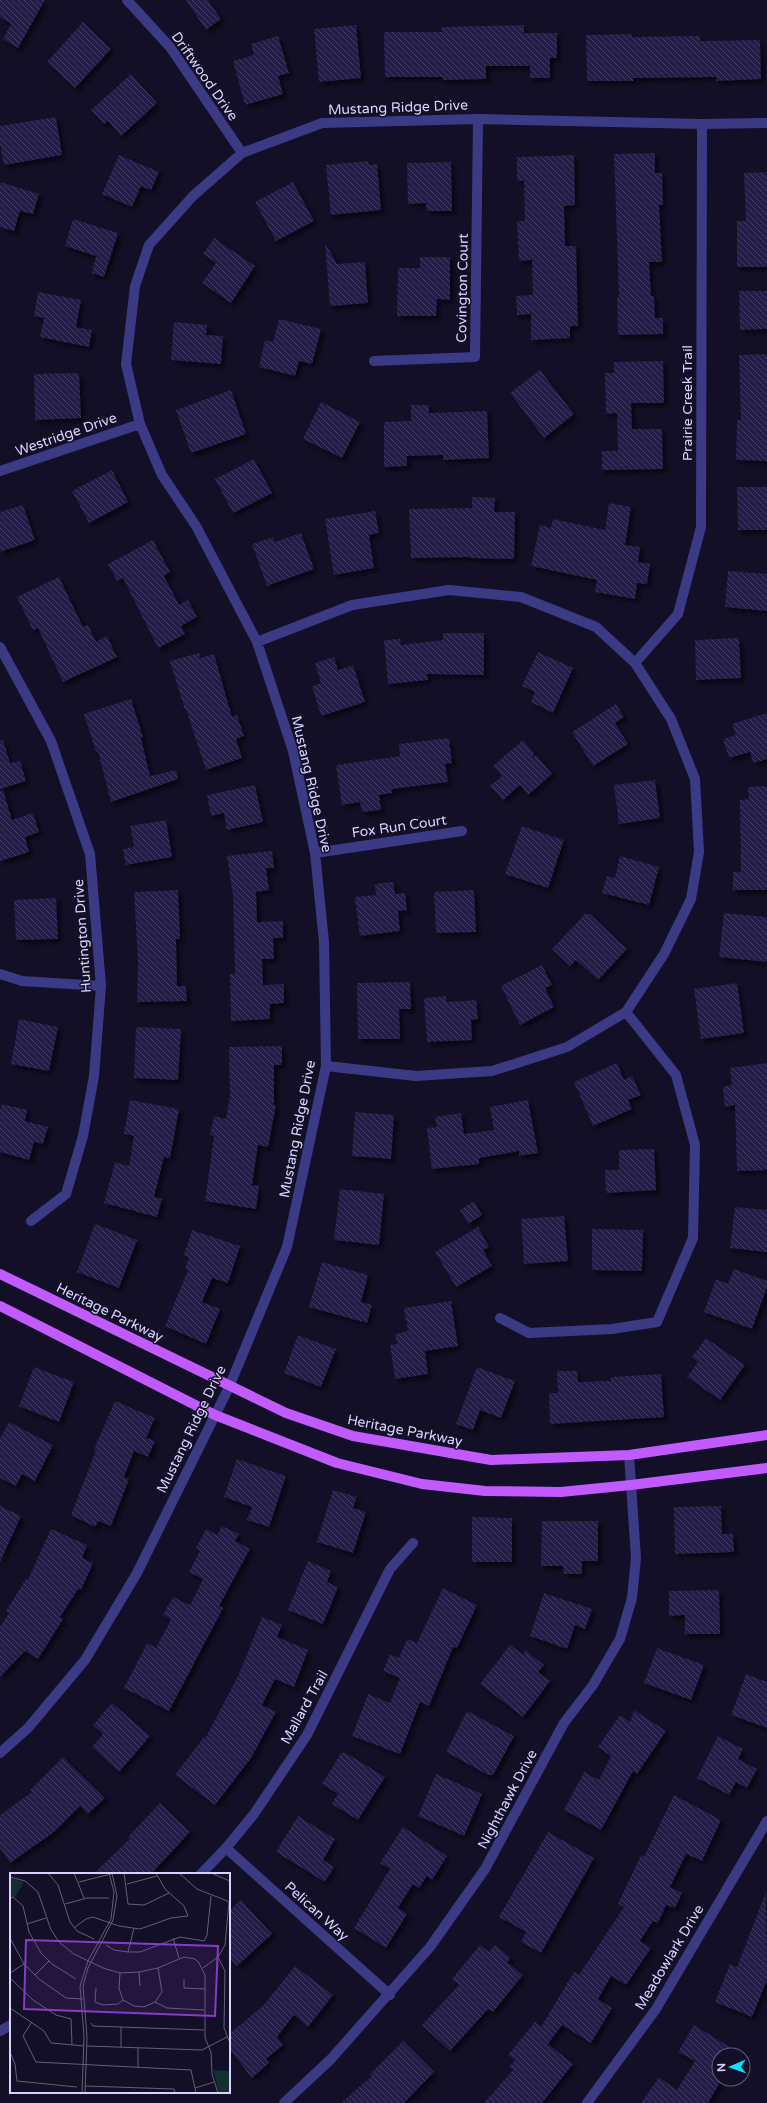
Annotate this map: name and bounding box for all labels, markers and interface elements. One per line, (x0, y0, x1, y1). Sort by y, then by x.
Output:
street label: Driftwood Drive (168, 29, 242, 124)
street label: Mustang Ridge Drive (328, 97, 468, 118)
street label: Covington Court (453, 233, 472, 343)
street label: Prairie Creek Trail (679, 345, 696, 461)
street label: Westridge Drive (13, 409, 119, 460)
street label: Mustang Ridge Drive (287, 714, 336, 854)
street label: Fox Run Court (351, 811, 448, 842)
street label: Huntington Drive (70, 879, 95, 993)
street label: Mustang Ridge Drive (276, 1059, 319, 1199)
street label: Heritage Parkway (54, 1279, 166, 1346)
street label: Mustang Ridge Drive (153, 1363, 230, 1496)
street label: Heritage Parkway (346, 1411, 464, 1450)
street label: Mallard Trail (277, 1667, 332, 1747)
street label: Nighthawk Drive (474, 1747, 541, 1852)
inset map (10, 1873, 230, 2093)
street label: Pelican Way (281, 1878, 353, 1945)
street label: Meadowlark Drive (631, 1901, 708, 2013)
north arrow (711, 2047, 751, 2087)
text: N (715, 2063, 728, 2072)

